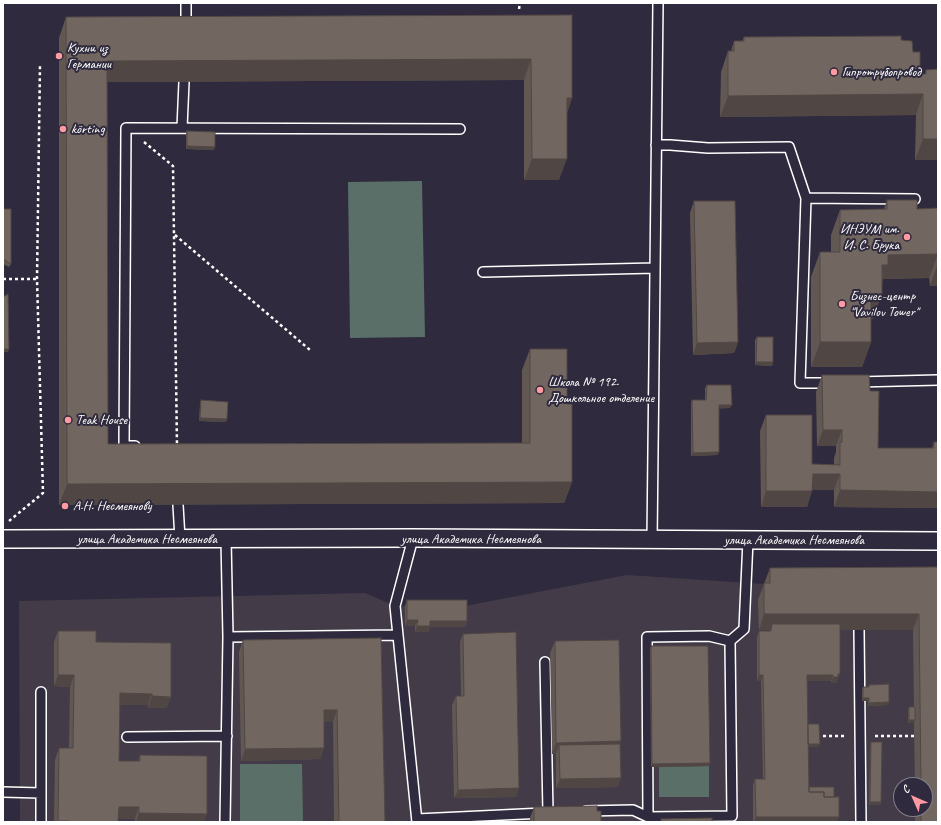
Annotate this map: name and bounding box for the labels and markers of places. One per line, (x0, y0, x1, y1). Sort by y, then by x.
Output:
place label: Кухни из Германии (67, 40, 111, 72)
marker: Кухни из Германии (54, 51, 64, 61)
place label: Гипротрубопровод (842, 64, 921, 80)
marker: Гипротрубопровод (829, 67, 839, 77)
place label: körting (71, 121, 105, 137)
marker: körting (58, 124, 68, 134)
place label: ИНЭУМ им. И. С. Брука (840, 221, 899, 254)
marker: ИНЭУМ им. И. С. Брука (902, 232, 912, 242)
place label: Бизнес-центр "Vavilov Tower" (850, 288, 918, 320)
marker: Бизнес-центр "Vavilov Tower" (837, 299, 847, 309)
place label: Школа № 192. Дошкольное отделение (548, 374, 654, 406)
marker: Школа № 192. Дошкольное отделение (535, 385, 545, 395)
place label: Teak House (76, 412, 127, 428)
marker: Teak House (63, 415, 73, 425)
place label: А.Н. Несмеянову (73, 498, 152, 514)
marker: А.Н. Несмеянову (60, 501, 70, 511)

